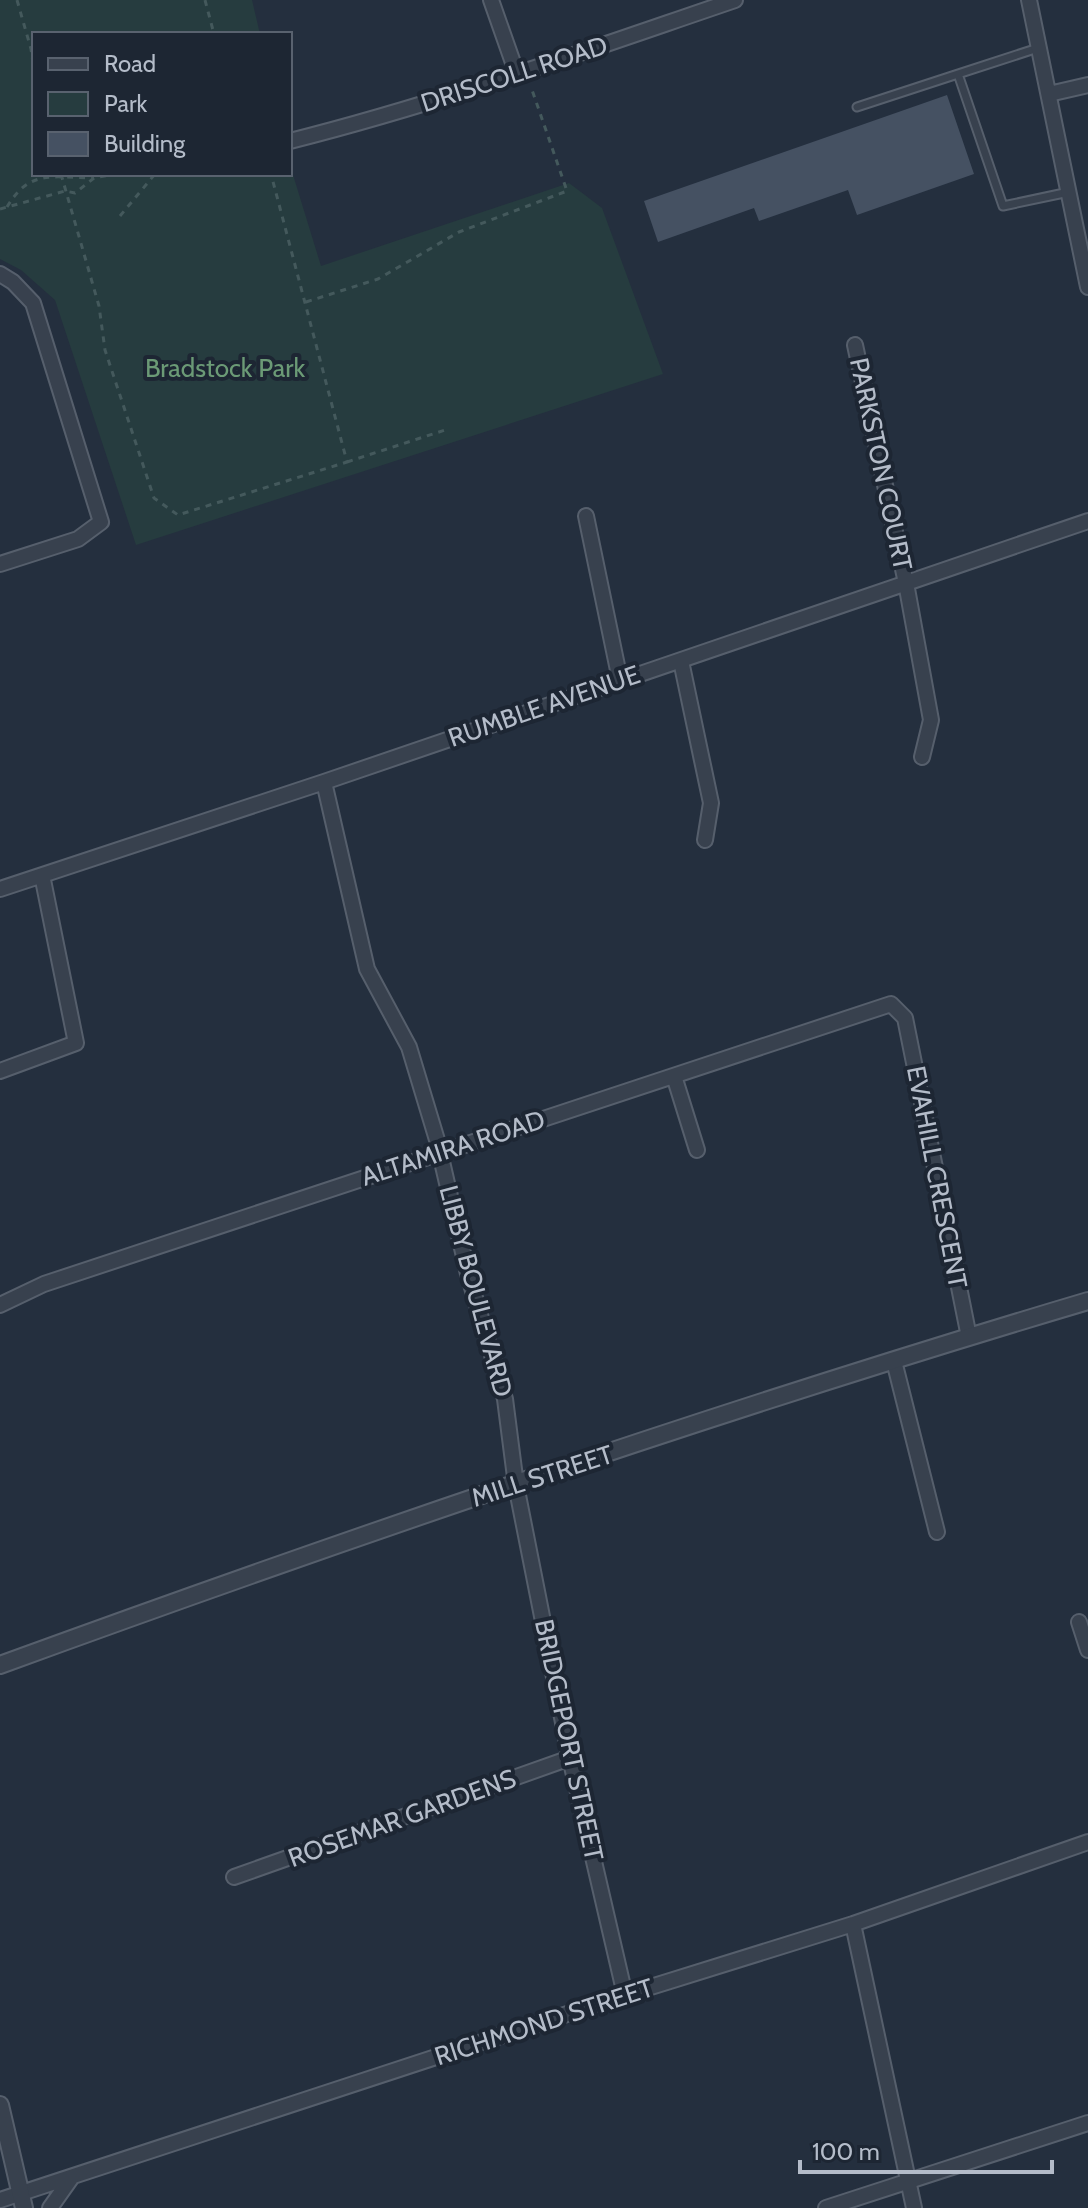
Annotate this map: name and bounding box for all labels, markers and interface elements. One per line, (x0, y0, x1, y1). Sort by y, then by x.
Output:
street label: DRISCOLL ROAD (417, 29, 611, 119)
legend (32, 32, 292, 176)
text: Road (104, 49, 156, 78)
text: Park (104, 89, 147, 118)
text: Building (104, 129, 186, 158)
park label: Bradstock Park (145, 352, 305, 384)
street label: PARKSTON COURT (843, 355, 919, 573)
street label: RUMBLE AVENUE (444, 658, 644, 754)
street label: EVAHILL CRESCENT (900, 1063, 974, 1291)
street label: ALTAMIRA ROAD (357, 1103, 549, 1193)
street label: LIBBY BOULEVARD (432, 1182, 520, 1400)
street label: MILL STREET (467, 1438, 617, 1514)
street label: BRIDGEPORT STREET (528, 1616, 610, 1864)
street label: ROSEMAR GARDENS (284, 1762, 520, 1874)
street label: RICHMOND STREET (431, 1972, 657, 2072)
scale bar (800, 2124, 1052, 2174)
text: 100 m (812, 2137, 880, 2166)

